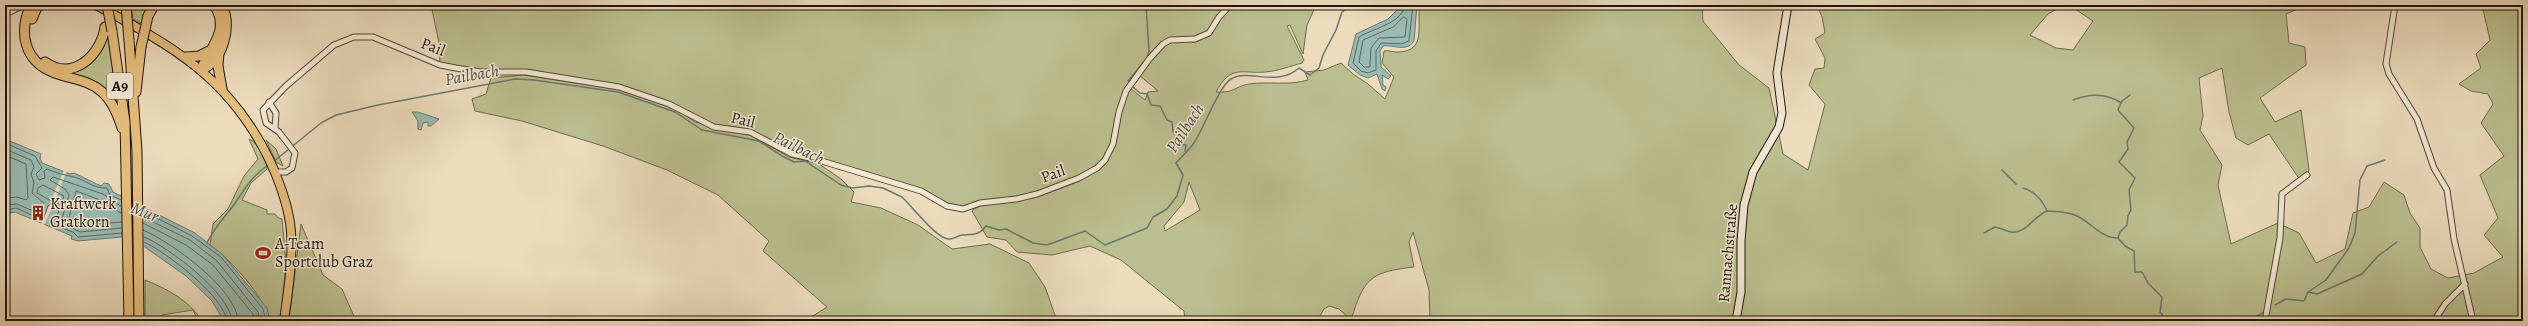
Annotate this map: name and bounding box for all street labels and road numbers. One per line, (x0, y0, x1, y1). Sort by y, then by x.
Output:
street label: Pail (418, 32, 448, 62)
road number: A9 (107, 73, 133, 99)
street label: Pail (729, 106, 758, 134)
street label: Pail (1038, 159, 1068, 189)
street label: Rannachstraße (1713, 203, 1743, 303)

